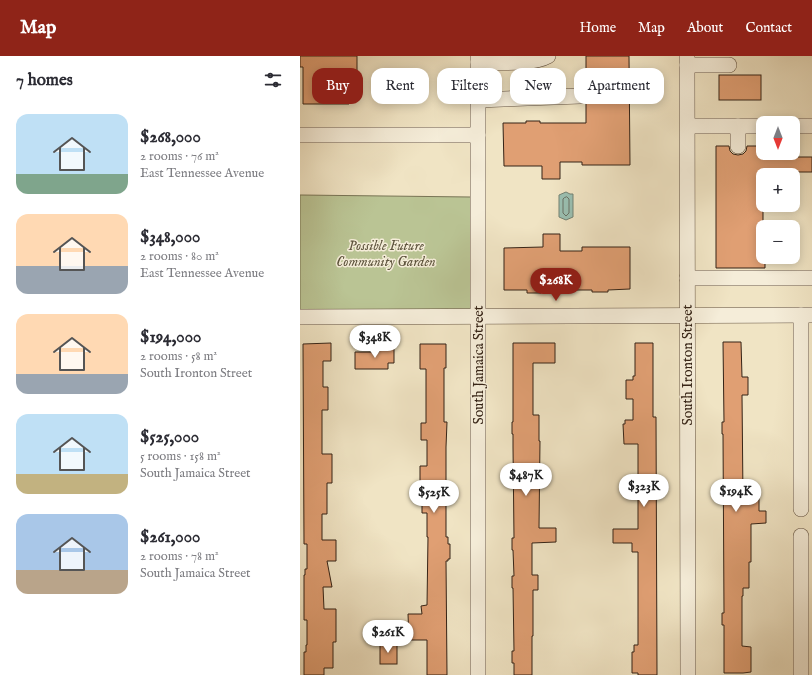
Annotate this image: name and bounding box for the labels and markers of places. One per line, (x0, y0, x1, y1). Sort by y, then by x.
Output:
pin: $268K (528, 268, 584, 302)
pin: $348K (347, 325, 403, 359)
pin: $487K (498, 463, 554, 497)
pin: $323K (616, 474, 672, 508)
pin: $194K (708, 479, 764, 513)
pin: $525K (406, 480, 462, 514)
pin: $261K (360, 620, 416, 654)

